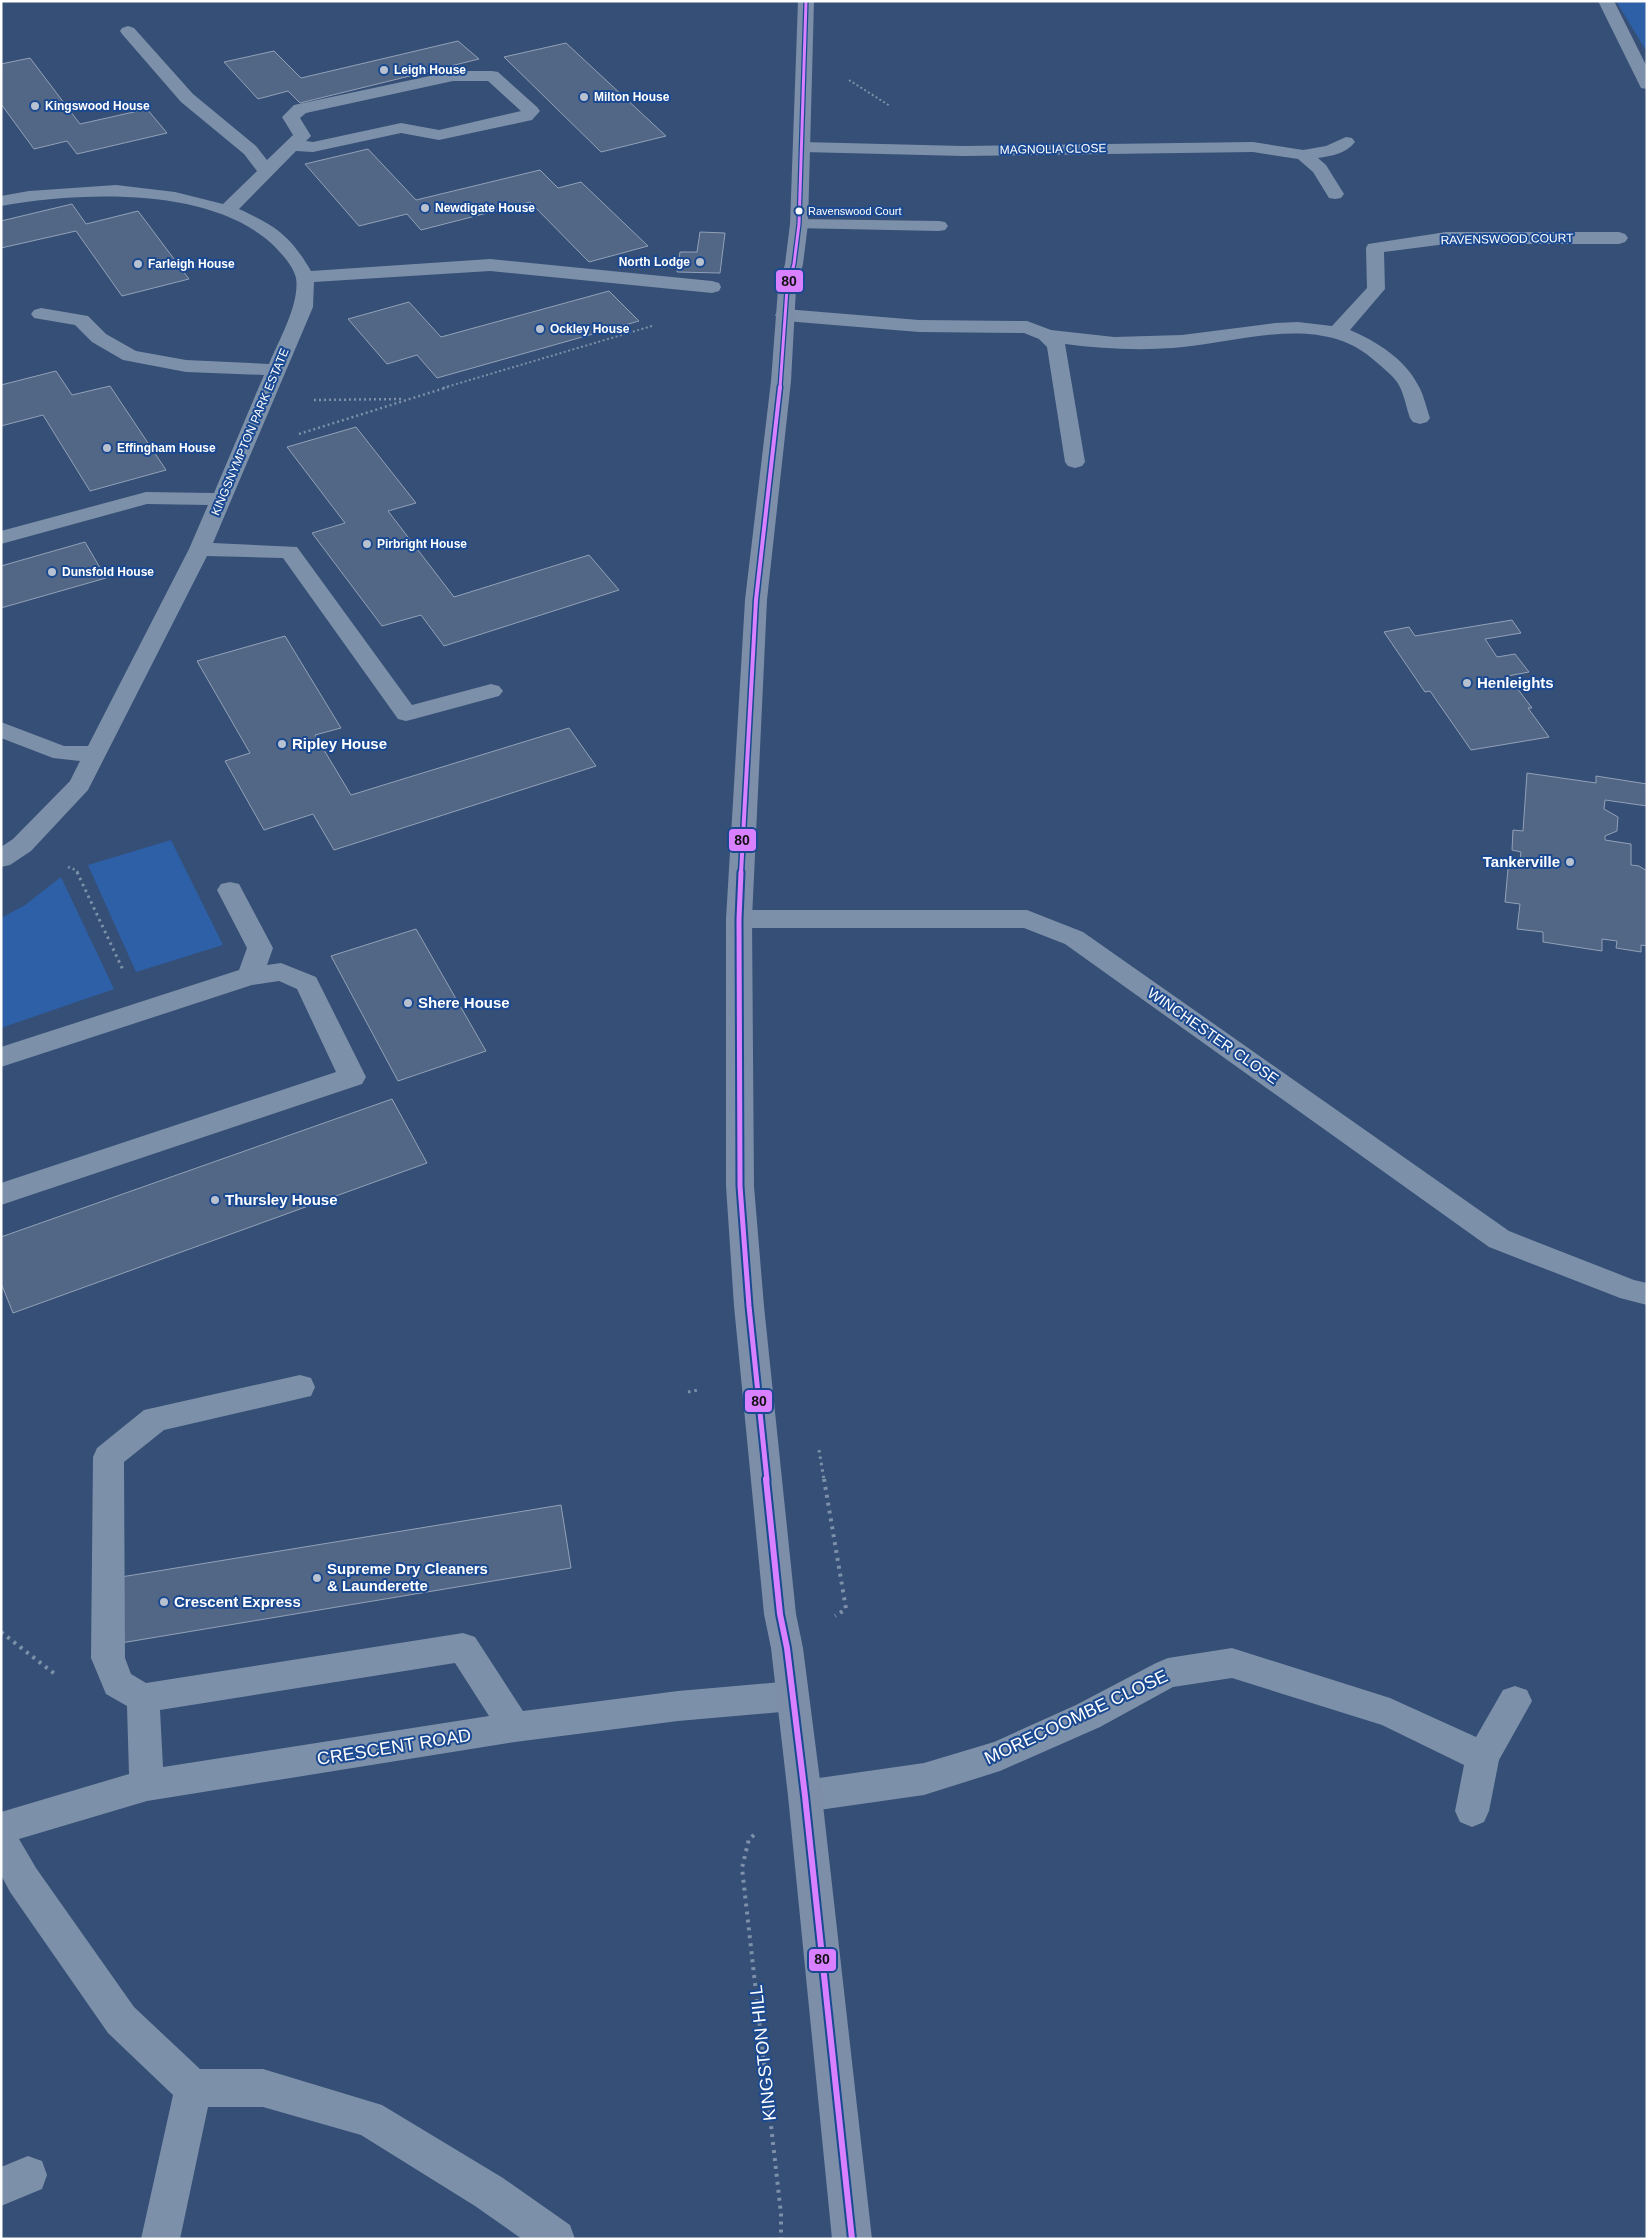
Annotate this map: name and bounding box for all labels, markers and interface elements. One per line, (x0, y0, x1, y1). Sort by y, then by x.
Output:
place label: Leigh House (394, 63, 466, 77)
marker: Leigh House (378, 64, 390, 76)
place label: Milton House (594, 90, 670, 104)
marker: Milton House (578, 91, 590, 103)
place label: Kingswood House (45, 99, 150, 113)
marker: Kingswood House (29, 100, 41, 112)
street label: MAGNOLIA CLOSE (1000, 141, 1106, 157)
place label: Newdigate House (435, 201, 535, 215)
marker: Newdigate House (419, 202, 431, 214)
place label: Ravenswood Court (808, 205, 902, 217)
marker: Ravenswood Court (794, 206, 804, 216)
street label: RAVENSWOOD COURT (1440, 231, 1574, 247)
place label: North Lodge (619, 255, 690, 269)
marker: North Lodge (694, 256, 706, 268)
place label: Farleigh House (148, 257, 235, 271)
marker: Farleigh House (132, 258, 144, 270)
line badge: 80 (775, 269, 804, 293)
text: 80 (781, 273, 797, 289)
place label: Ockley House (550, 322, 630, 336)
marker: Ockley House (534, 323, 546, 335)
street label: KINGSNYMPTON PARK ESTATE (208, 346, 292, 518)
place label: Effingham House (117, 441, 216, 455)
marker: Effingham House (101, 442, 113, 454)
place label: Pirbright House (377, 537, 467, 551)
marker: Pirbright House (361, 538, 373, 550)
place label: Dunsfold House (62, 565, 154, 579)
marker: Dunsfold House (46, 566, 58, 578)
place label: Henleights (1477, 674, 1554, 691)
marker: Henleights (1461, 677, 1473, 689)
place label: Ripley House (292, 735, 387, 752)
marker: Ripley House (276, 738, 288, 750)
line badge: 80 (728, 828, 757, 852)
text: 80 (734, 832, 750, 848)
place label: Tankerville (1483, 853, 1560, 870)
marker: Tankerville (1564, 856, 1576, 868)
street label: WINCHESTER CLOSE (1145, 984, 1282, 1087)
place label: Shere House (418, 994, 510, 1011)
marker: Shere House (402, 997, 414, 1009)
place label: Thursley House (225, 1191, 338, 1208)
marker: Thursley House (209, 1194, 221, 1206)
line badge: 80 (744, 1389, 773, 1413)
text: 80 (751, 1393, 767, 1409)
place label: Supreme Dry Cleaners & Launderette (327, 1560, 488, 1594)
marker: Supreme Dry Cleaners & Launderette (311, 1572, 323, 1584)
place label: Crescent Express (174, 1593, 301, 1610)
marker: Crescent Express (158, 1596, 170, 1608)
street label: MORECOOMBE CLOSE (981, 1666, 1171, 1768)
street label: CRESCENT ROAD (316, 1725, 472, 1769)
line badge: 80 (808, 1948, 837, 1972)
text: 80 (814, 1951, 830, 1967)
street label: KINGSTON HILL (746, 1984, 780, 2122)

